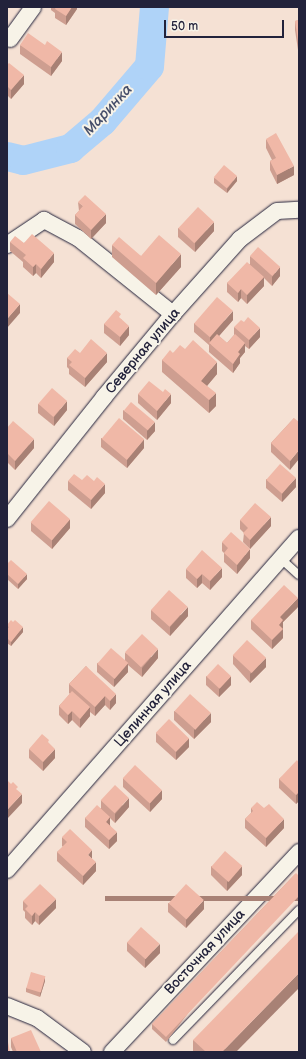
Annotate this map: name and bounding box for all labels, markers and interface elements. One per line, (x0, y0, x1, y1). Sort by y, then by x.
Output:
scale bar (166, 12, 286, 38)
text: 50 m (171, 19, 198, 34)
water label: Маринка (80, 81, 136, 139)
street label: Северная улица (102, 305, 184, 397)
street label: Целинная улица (111, 657, 195, 751)
street label: Восточная улица (161, 906, 249, 998)

